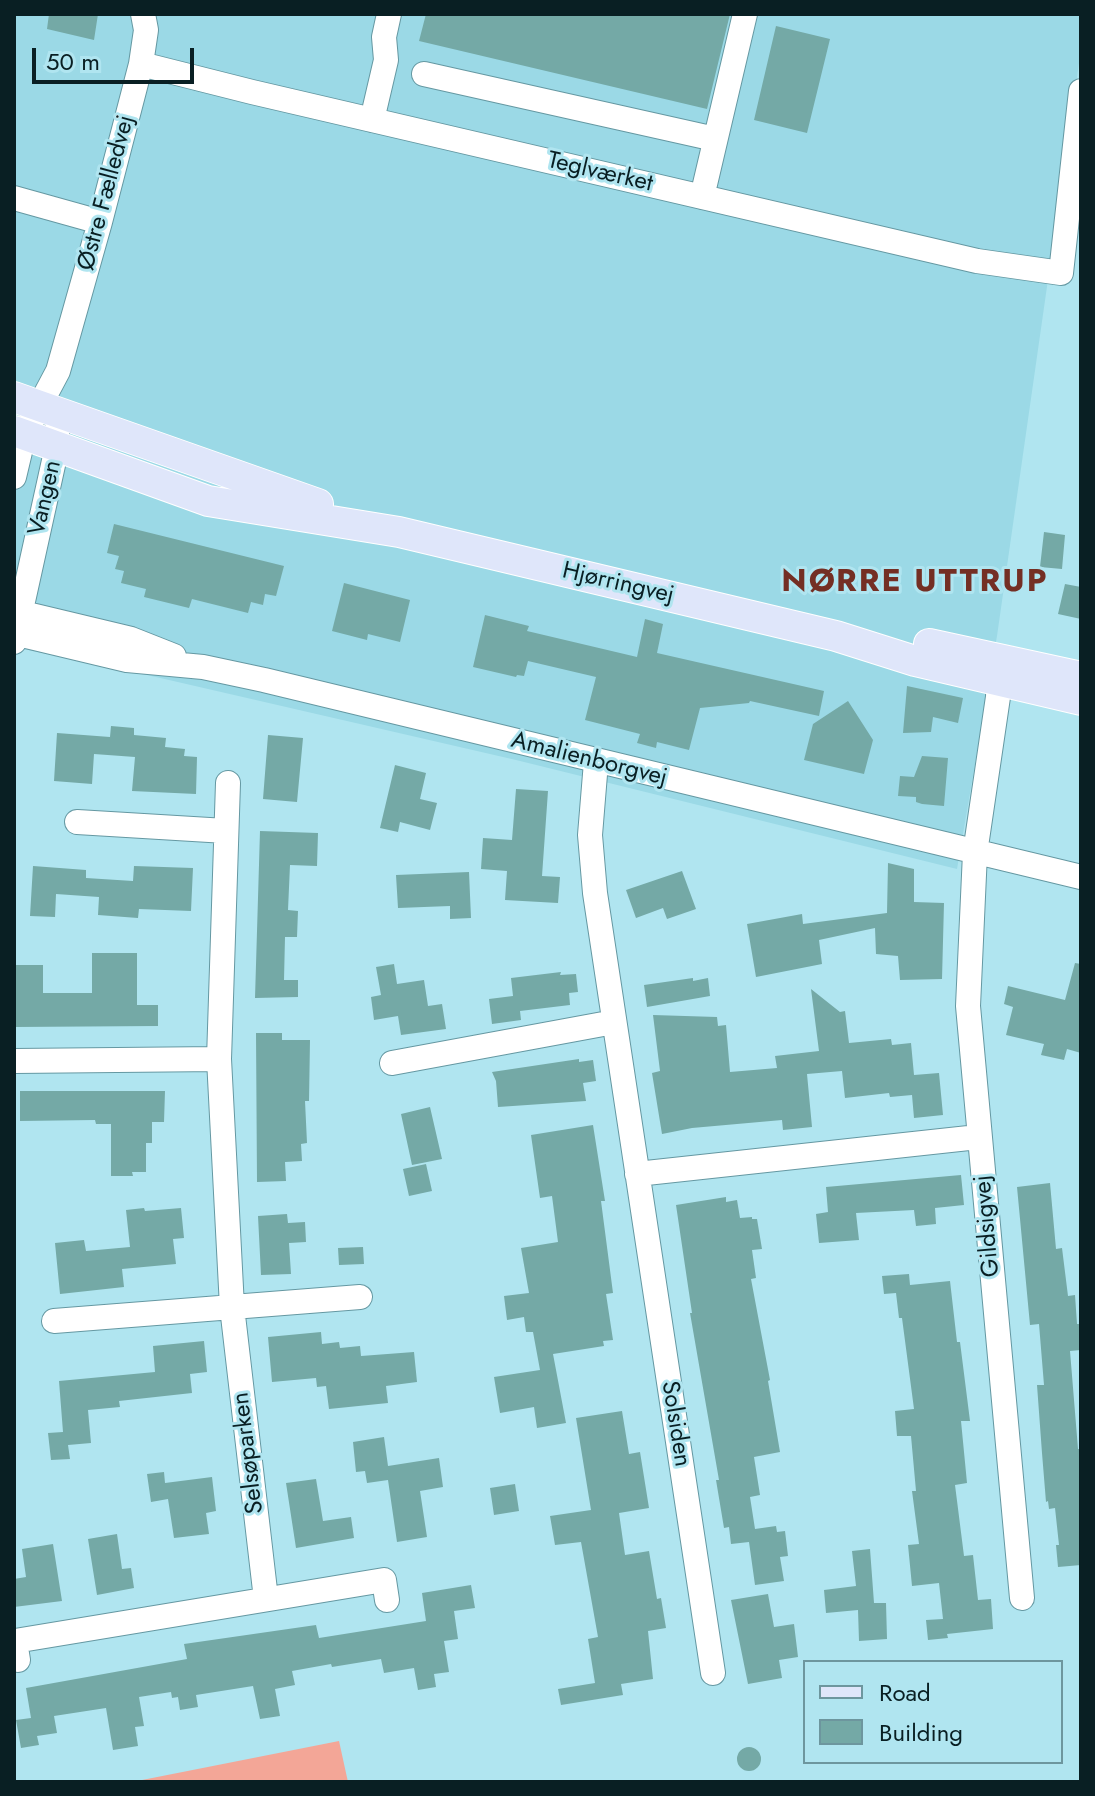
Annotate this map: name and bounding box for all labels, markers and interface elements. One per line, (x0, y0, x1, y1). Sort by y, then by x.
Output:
scale bar (36, 32, 198, 82)
text: 50 m (46, 44, 100, 79)
street label: Østre Fælledvej (72, 112, 142, 274)
street label: Teglværket (545, 147, 655, 199)
street label: Vangen (23, 458, 69, 538)
street label: Hjørringvej (559, 557, 677, 611)
district label: NØRRE UTTRUP (781, 564, 1049, 602)
street label: Amalienborgvej (508, 727, 670, 793)
street label: Gildsigvej (969, 1174, 1007, 1278)
street label: Solsiden (654, 1379, 696, 1469)
street label: Selsøparken (227, 1390, 271, 1516)
legend (803, 1660, 1063, 1764)
text: Road (879, 1675, 931, 1710)
text: Building (879, 1715, 963, 1750)

